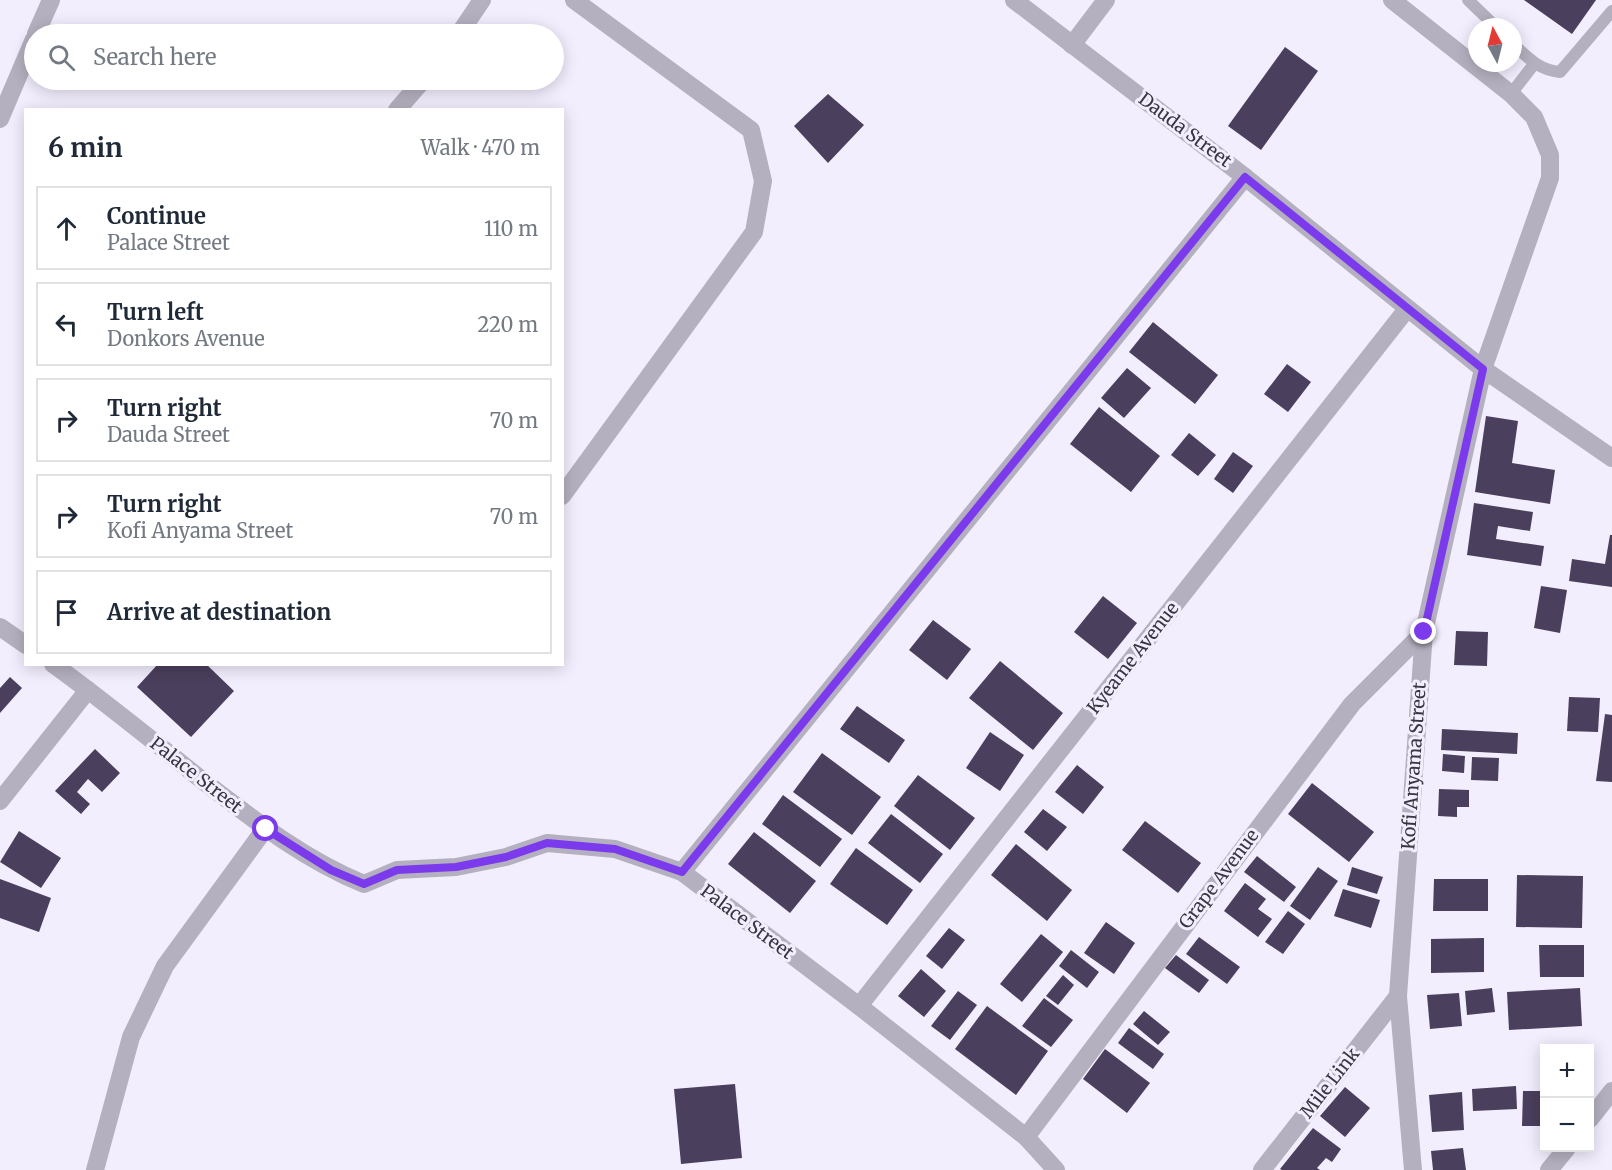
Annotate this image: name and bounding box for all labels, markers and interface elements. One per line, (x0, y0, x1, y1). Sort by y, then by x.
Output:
north arrow (1468, 18, 1522, 72)
search box (24, 24, 564, 90)
icon: search (45, 41, 78, 74)
text: Search here (93, 43, 216, 71)
street label: Dauda Street (1134, 87, 1236, 172)
text: 6 min (48, 131, 123, 164)
text: Walk · 470 m (421, 135, 540, 160)
text: Continue (107, 202, 206, 230)
icon: ahead (50, 212, 83, 245)
text: 110 m (484, 216, 538, 241)
text: Palace Street (107, 230, 230, 255)
text: Turn left (107, 298, 204, 326)
icon: left (50, 308, 83, 341)
text: 220 m (478, 312, 538, 337)
text: Donkors Avenue (107, 326, 265, 351)
text: Turn right (107, 394, 221, 422)
icon: right (50, 404, 83, 437)
text: 70 m (490, 408, 538, 433)
text: Dauda Street (107, 422, 230, 447)
text: Turn right (107, 490, 221, 518)
icon: right (50, 500, 83, 533)
text: 70 m (490, 504, 538, 529)
text: Kofi Anyama Street (107, 518, 293, 543)
icon: arrive (50, 596, 83, 629)
street label: Kyeame Avenue (1082, 597, 1183, 718)
text: Arrive at destination (107, 598, 331, 626)
route end (1410, 618, 1436, 644)
street label: Kofi Anyama Street (1396, 682, 1431, 850)
street label: Palace Street (146, 732, 247, 818)
route start (252, 815, 278, 841)
street label: Grape Avenue (1174, 824, 1263, 933)
street label: Palace Street (696, 879, 798, 964)
street label: Mile Link (1295, 1042, 1365, 1122)
map controls (1540, 1044, 1594, 1152)
button: + (1540, 1044, 1594, 1098)
button: − (1540, 1098, 1594, 1152)

